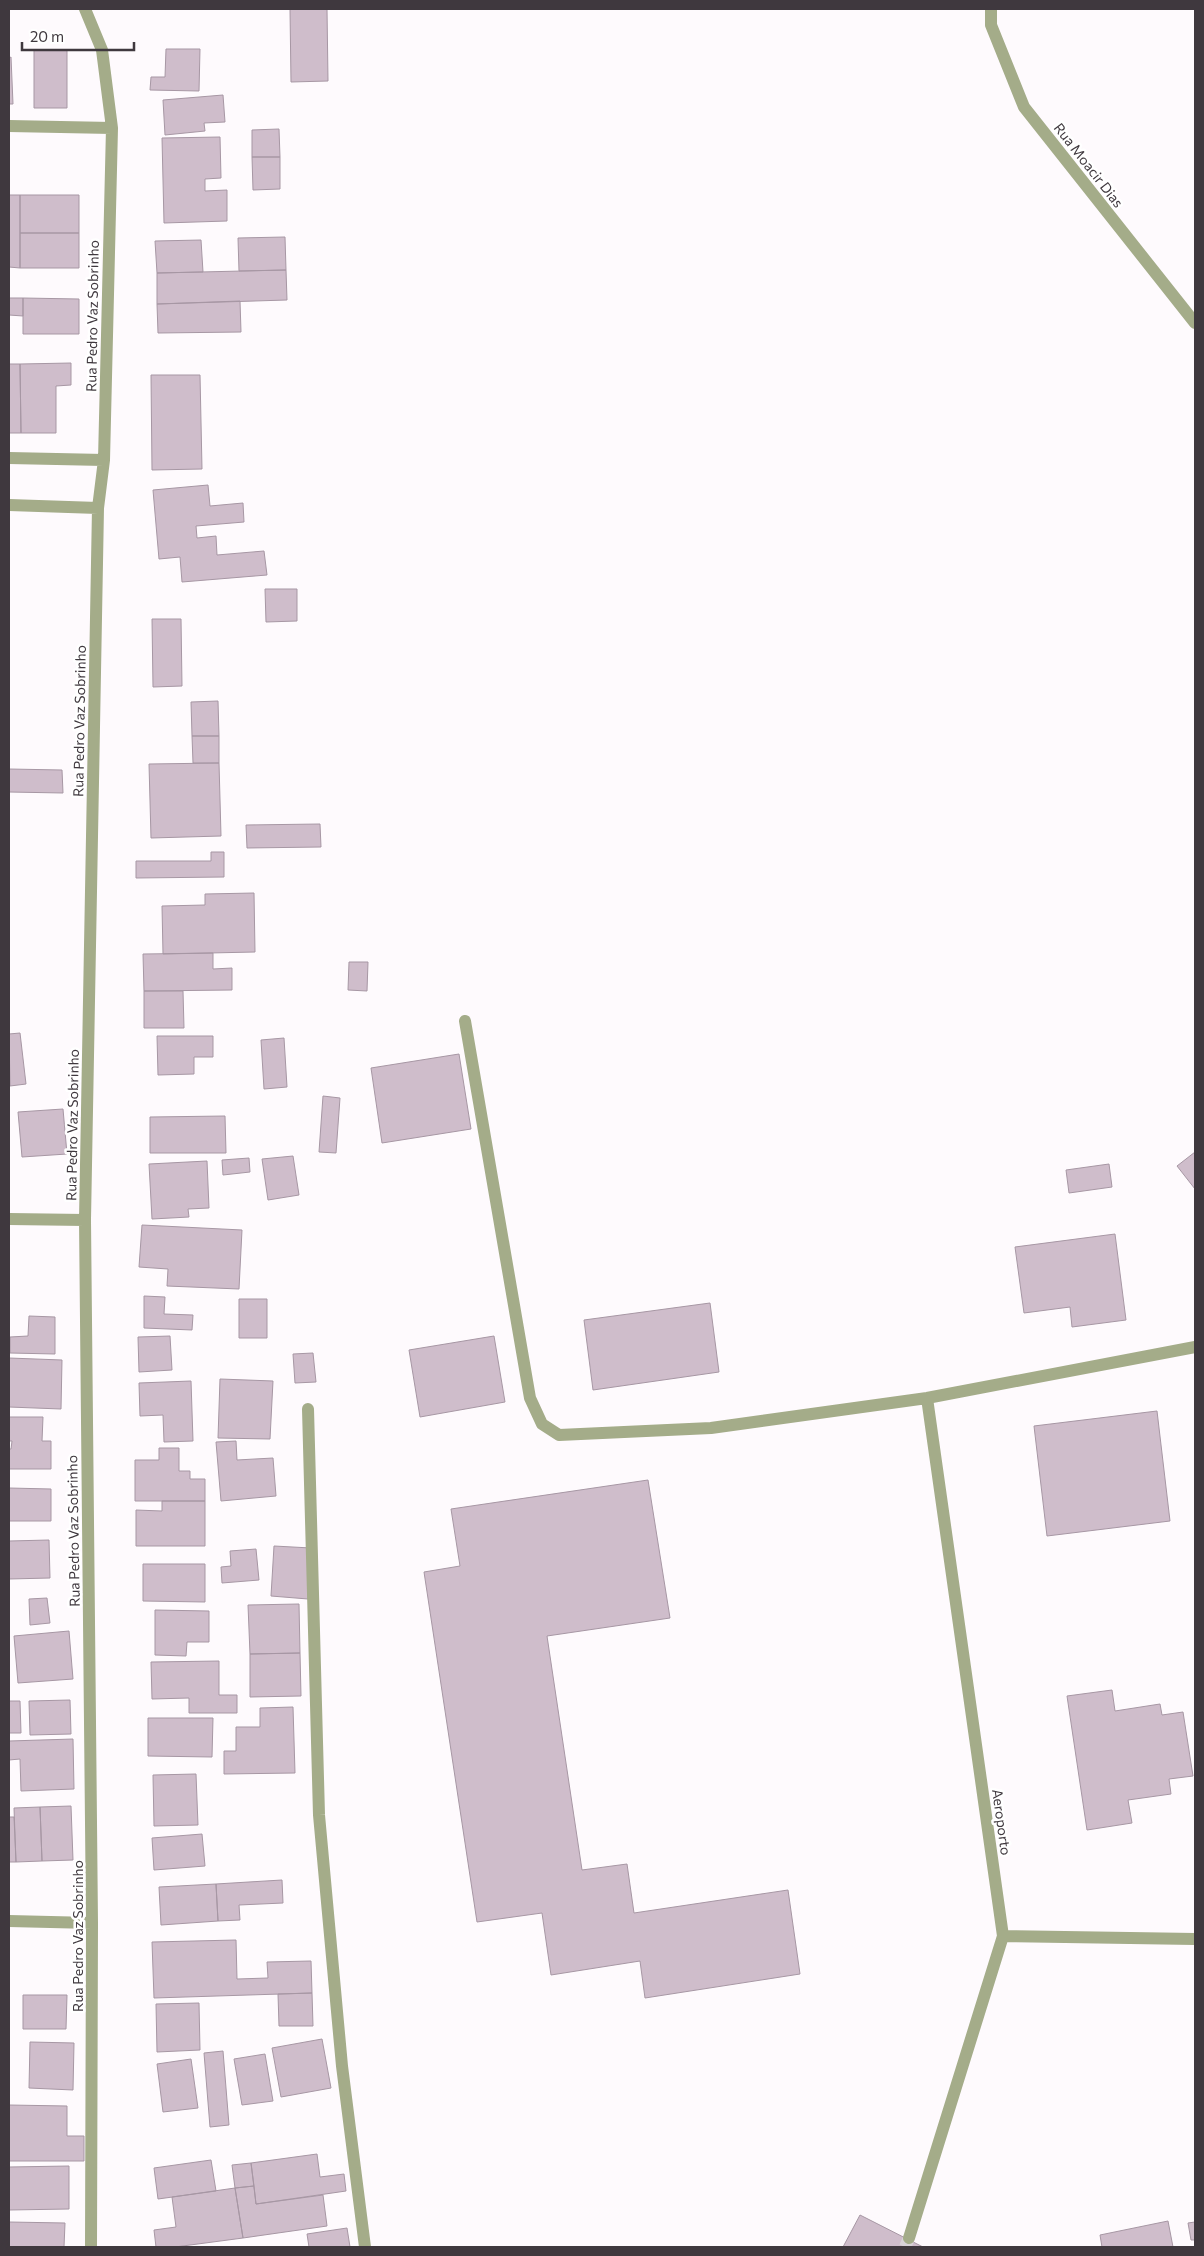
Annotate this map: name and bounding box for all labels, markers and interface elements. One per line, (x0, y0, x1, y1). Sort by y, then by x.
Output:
scale bar (22, 20, 135, 52)
text: 20 m (30, 27, 64, 45)
street label: Rua Moacir Dias (1051, 119, 1127, 211)
street label: Rua Pedro Vaz Sobrinho (82, 240, 102, 392)
street label: Rua Pedro Vaz Sobrinho (69, 645, 89, 797)
street label: Rua Pedro Vaz Sobrinho (62, 1049, 82, 1201)
street label: Rua Pedro Vaz Sobrinho (63, 1455, 83, 1607)
street label: Aeroporto (989, 1788, 1015, 1856)
street label: Rua Pedro Vaz Sobrinho (69, 1860, 86, 2012)

